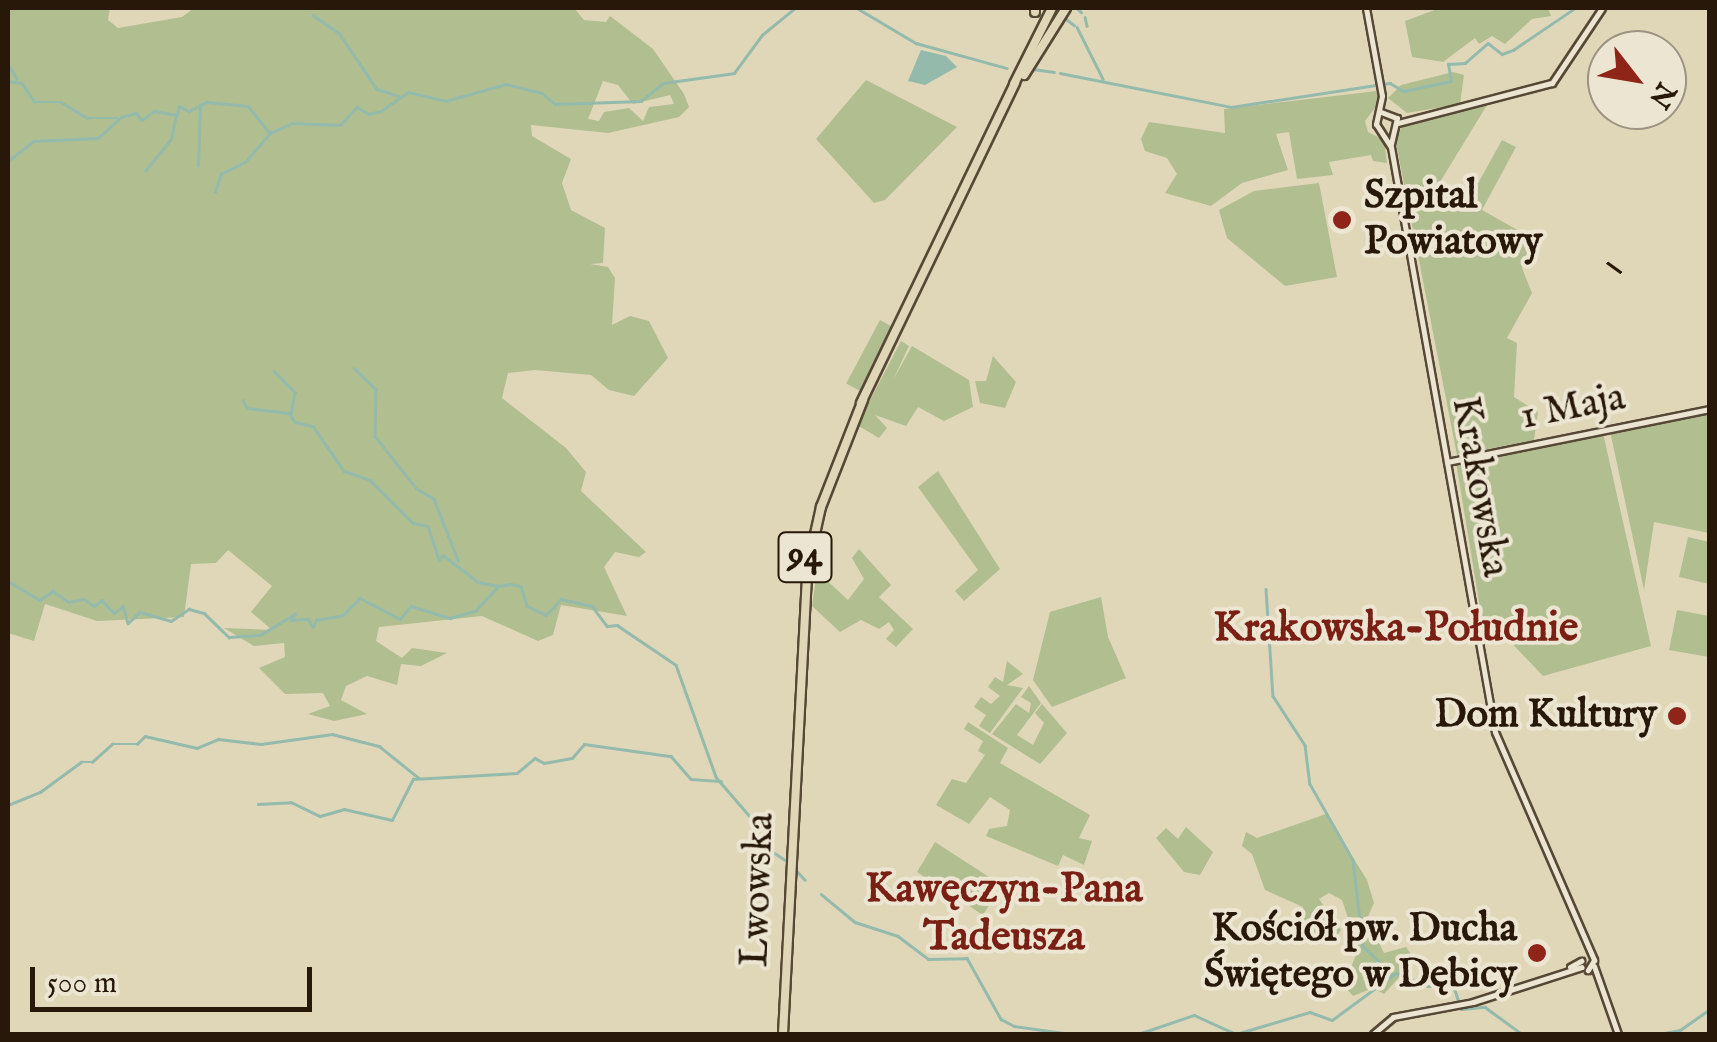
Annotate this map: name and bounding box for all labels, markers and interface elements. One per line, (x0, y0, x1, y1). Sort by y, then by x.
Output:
north arrow (1587, 30, 1687, 130)
text: N (1640, 75, 1683, 114)
place label: Szpital Powiatowy (1364, 173, 1542, 267)
marker: Szpital Powiatowy (1329, 207, 1355, 233)
street label: 1 Maja (1517, 374, 1629, 442)
street label: Krakowska (1440, 393, 1518, 581)
road number: 94 (778, 524, 832, 590)
district label: Krakowska-Południe (1214, 604, 1578, 654)
place label: Dom Kultury (1434, 692, 1657, 740)
marker: Dom Kultury (1666, 705, 1688, 727)
street label: Lwowska (732, 812, 786, 968)
district label: Kawęczyn-Pana Tadeusza (865, 865, 1143, 964)
place label: Kościół pw. Ducha Świętego w Dębicy (1204, 906, 1517, 1000)
marker: Kościół pw. Ducha Świętego w Dębicy (1526, 942, 1548, 964)
scale bar (35, 947, 318, 1009)
text: 500 m (47, 965, 117, 1003)

